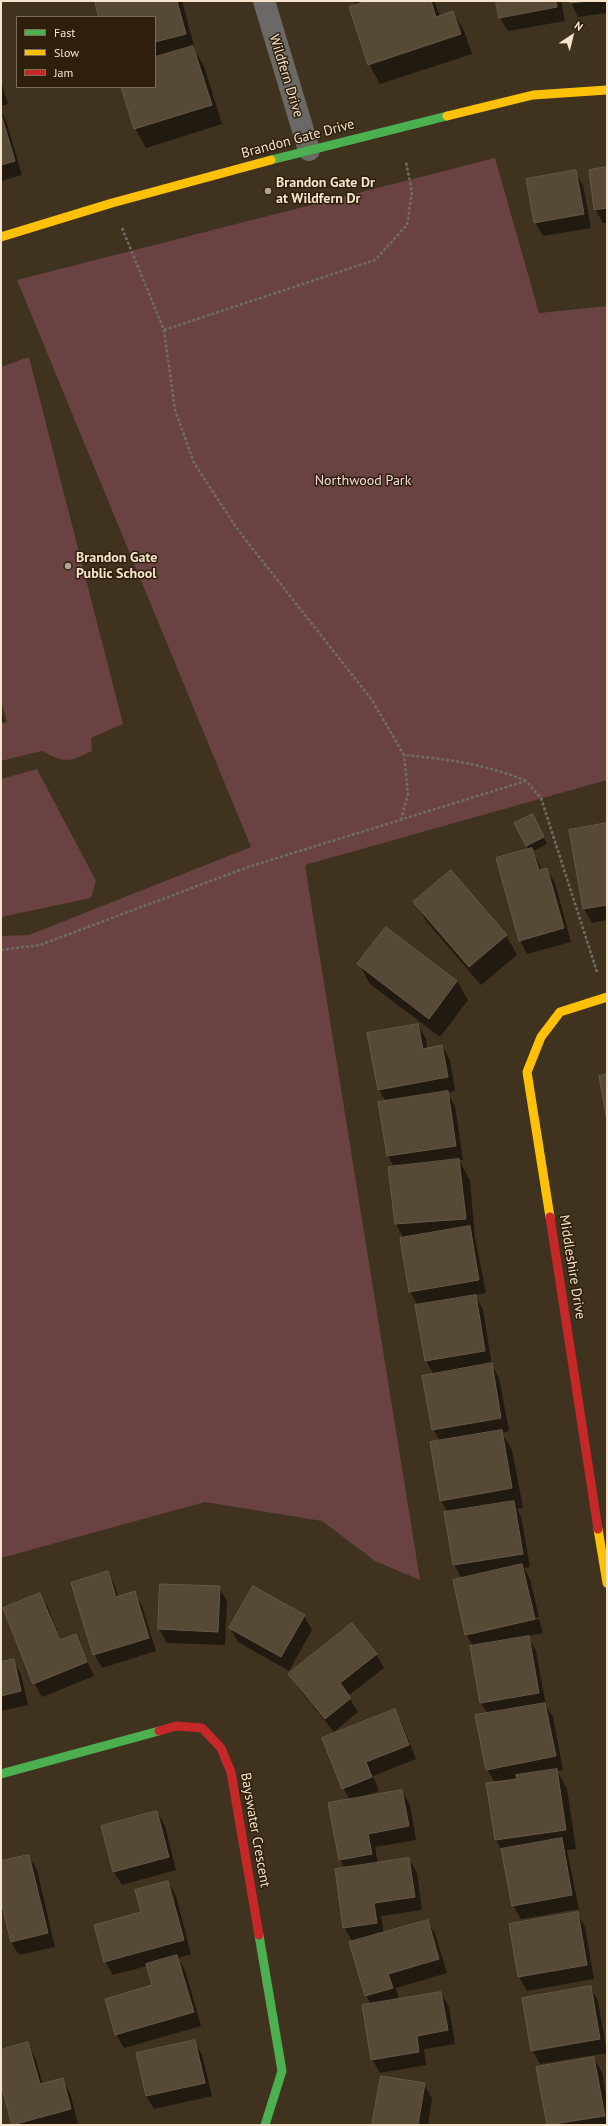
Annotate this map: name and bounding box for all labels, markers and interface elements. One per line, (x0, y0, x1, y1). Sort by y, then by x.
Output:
legend (16, 16, 156, 88)
north arrow (552, 16, 592, 56)
text: N (572, 18, 586, 34)
text: Fast (54, 25, 75, 40)
street label: Wildfern Drive (265, 32, 307, 120)
text: Slow (54, 45, 79, 60)
text: Jam (54, 65, 73, 80)
street label: Brandon Gate Drive (240, 116, 356, 162)
place label: Brandon Gate Dr at Wildfern Dr (276, 175, 375, 208)
marker: Brandon Gate Dr at Wildfern Dr (263, 186, 273, 196)
park label: Northwood Park (315, 473, 411, 489)
place label: Brandon Gate Public School (76, 550, 157, 582)
marker: Brandon Gate Public School (63, 561, 73, 571)
street label: Middleshire Drive (555, 1214, 589, 1320)
street label: Bayswater Crescent (237, 1771, 273, 1889)

